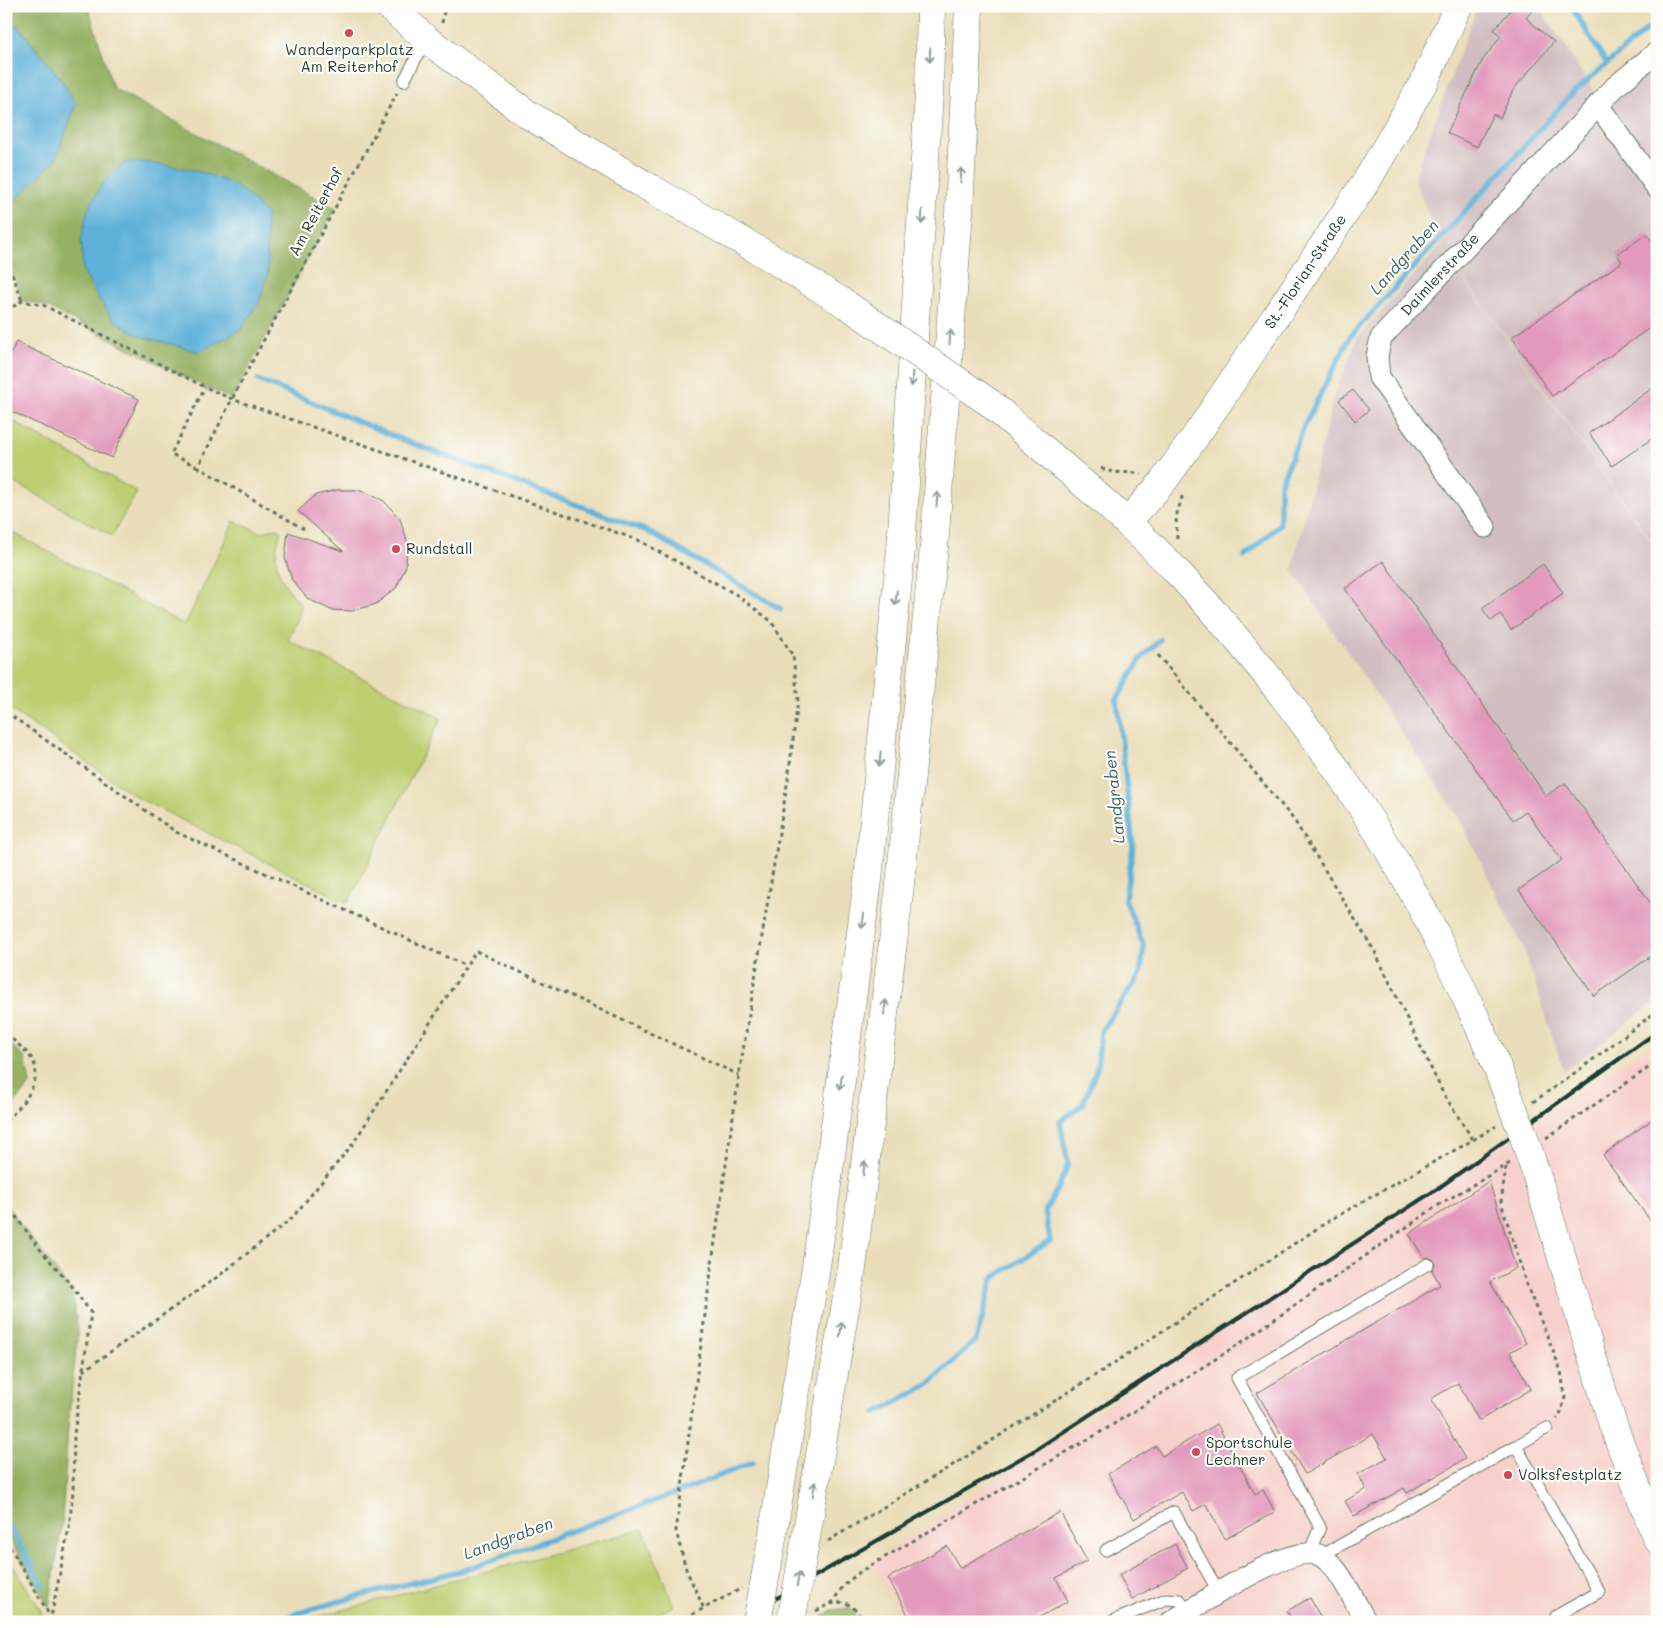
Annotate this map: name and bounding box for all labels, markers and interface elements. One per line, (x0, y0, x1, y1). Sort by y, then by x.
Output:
marker: Wanderparkplatz Am Reiterhof (343, 27, 355, 39)
place label: Wanderparkplatz Am Reiterhof (285, 39, 413, 76)
one-way arrow (925, 46, 935, 63)
street label: Am Reiterhof (283, 163, 347, 259)
one-way arrow (957, 167, 966, 183)
one-way arrow (917, 209, 926, 225)
street label: St.-Florian-Straße (1259, 210, 1350, 332)
water label: Landgraben (1364, 215, 1443, 298)
street label: Daimlerstraße (1396, 228, 1483, 320)
one-way arrow (945, 329, 954, 345)
one-way arrow (907, 371, 916, 387)
one-way arrow (933, 491, 942, 507)
place label: Rundstall (406, 538, 472, 558)
marker: Rundstall (390, 543, 402, 555)
one-way arrow (892, 589, 901, 605)
water label: Landgraben (1098, 749, 1129, 845)
one-way arrow (875, 751, 885, 767)
one-way arrow (858, 912, 868, 928)
one-way arrow (880, 999, 890, 1015)
one-way arrow (836, 1073, 846, 1089)
one-way arrow (859, 1160, 869, 1176)
one-way arrow (837, 1321, 847, 1337)
place label: Sportschule Lechner (1206, 1432, 1293, 1469)
marker: Sportschule Lechner (1190, 1446, 1202, 1458)
place label: Volksfestplatz (1518, 1464, 1622, 1484)
marker: Volksfestplatz (1502, 1469, 1514, 1481)
one-way arrow (809, 1481, 819, 1497)
water label: Landgraben (460, 1512, 556, 1563)
one-way arrow (794, 1572, 804, 1588)

